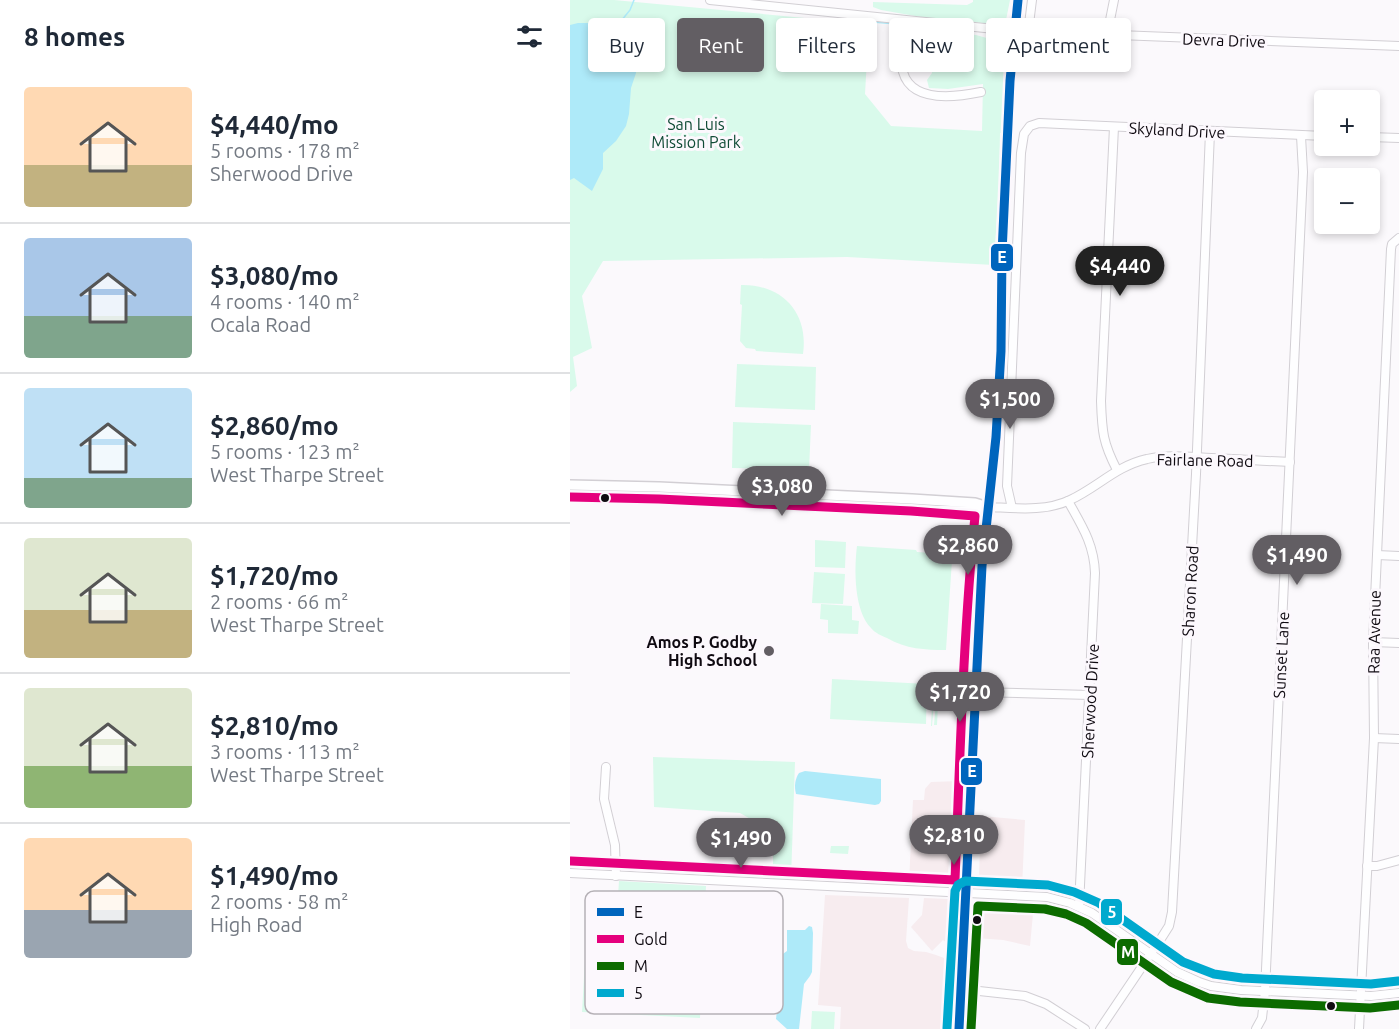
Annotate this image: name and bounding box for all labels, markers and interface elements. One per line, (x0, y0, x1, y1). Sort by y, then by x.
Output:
chip: Buy (588, 18, 665, 72)
chip: Rent (677, 18, 764, 72)
chip: Filters (776, 18, 877, 72)
chip: New (889, 18, 974, 72)
chip: Apartment (986, 18, 1131, 72)
icon: filters (513, 20, 546, 53)
text: 8 homes (24, 22, 125, 51)
street label: Devra Drive (1182, 30, 1266, 50)
map controls (1314, 90, 1380, 234)
button: + (1314, 90, 1380, 156)
text: $4,440/mo (210, 110, 339, 139)
icon: home (72, 111, 144, 183)
park label: San Luis Mission Park (651, 115, 741, 151)
street label: Skyland Drive (1128, 118, 1226, 142)
text: 5 rooms · 178 m² (210, 139, 360, 162)
text: Sherwood Drive (210, 162, 353, 185)
button: − (1314, 168, 1380, 234)
line badge: E (990, 243, 1014, 272)
pin: $4,440 (1071, 246, 1169, 297)
text: E (997, 248, 1007, 266)
text: $4,440 (1089, 254, 1151, 277)
text: $3,080/mo (210, 261, 339, 290)
icon: home (72, 262, 144, 334)
text: 4 rooms · 140 m² (210, 290, 360, 313)
text: Ocala Road (210, 313, 311, 336)
pin: $1,500 (961, 379, 1059, 430)
text: $1,500 (979, 387, 1041, 410)
text: $2,860/mo (210, 411, 339, 440)
icon: home (72, 412, 144, 484)
text: 5 rooms · 123 m² (210, 440, 360, 463)
street label: Fairlane Road (1156, 450, 1254, 470)
text: West Tharpe Street (210, 463, 384, 486)
pin: $3,080 (733, 466, 831, 517)
text: $3,080 (751, 474, 813, 497)
unlabelled marker (599, 492, 611, 504)
pin: $2,860 (919, 525, 1017, 576)
text: $2,860 (937, 533, 999, 556)
pin: $1,490 (1248, 535, 1346, 586)
text: $1,490 (1266, 543, 1328, 566)
street label: Sharon Road (1179, 545, 1201, 637)
text: $1,720/mo (210, 561, 339, 590)
icon: home (72, 562, 144, 634)
text: 2 rooms · 66 m² (210, 590, 348, 613)
street label: Raa Avenue (1364, 590, 1384, 674)
street label: Sunset Lane (1270, 611, 1292, 699)
text: West Tharpe Street (210, 613, 384, 636)
place label: Amos P. Godby High School (647, 633, 757, 669)
street label: Sherwood Drive (1078, 643, 1102, 759)
marker: Amos P. Godby High School (762, 644, 776, 658)
pin: $1,720 (911, 672, 1009, 723)
text: $1,720 (929, 680, 991, 703)
text: $2,810/mo (210, 711, 339, 740)
icon: home (72, 712, 144, 784)
text: 3 rooms · 113 m² (210, 740, 360, 763)
line badge: E (960, 757, 983, 786)
text: E (967, 762, 977, 780)
text: West Tharpe Street (210, 763, 384, 786)
pin: $2,810 (905, 815, 1003, 866)
pin: $1,490 (692, 818, 790, 869)
text: $2,810 (923, 823, 985, 846)
text: $1,490 (710, 826, 772, 849)
text: $1,490/mo (210, 861, 339, 890)
icon: home (72, 862, 144, 934)
text: 2 rooms · 58 m² (210, 890, 348, 913)
legend (585, 891, 783, 1014)
line badge: 5 (1100, 898, 1123, 926)
text: E (634, 903, 643, 921)
text: 5 (1107, 903, 1117, 921)
text: High Road (210, 913, 302, 936)
unlabelled marker (971, 914, 983, 926)
text: Gold (634, 930, 668, 948)
line badge: M (1116, 938, 1139, 966)
text: M (1121, 943, 1135, 961)
text: M (634, 957, 648, 975)
text: 5 (634, 984, 643, 1002)
unlabelled marker (1325, 1000, 1337, 1012)

